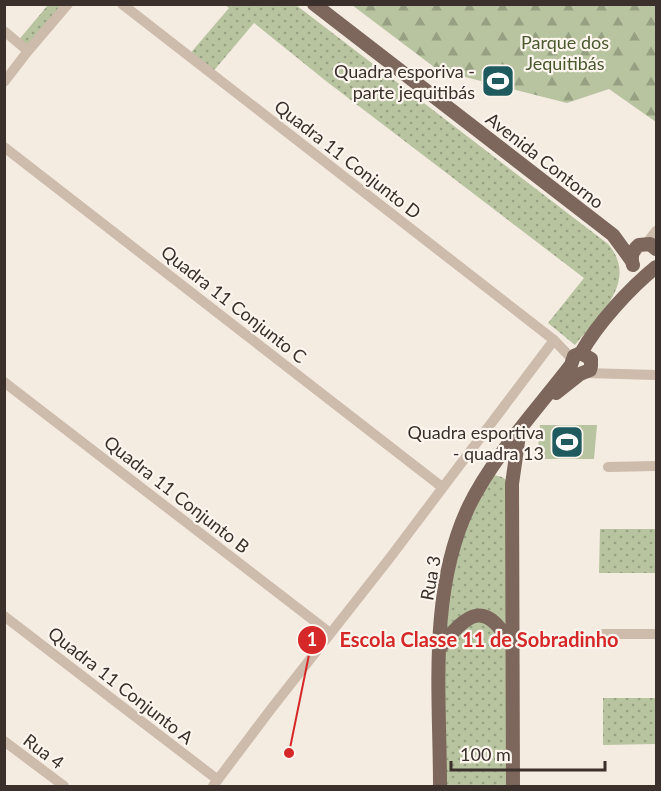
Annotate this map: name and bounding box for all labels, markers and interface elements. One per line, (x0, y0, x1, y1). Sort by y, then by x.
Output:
park label: Parque dos Jequitibás (521, 31, 609, 74)
place label: Quadra esporiva - parte jequitibás (334, 60, 475, 103)
sports icon: Quadra esporiva - parte jequitibás (480, 63, 516, 99)
street label: Quadra 11 Conjunto D (270, 95, 426, 223)
street label: Avenida Contorno (482, 107, 608, 213)
street label: Quadra 11 Conjunto C (157, 240, 311, 368)
place label: Quadra esportiva - quadra 13 (407, 421, 544, 464)
sports icon: Quadra esportiva - quadra 13 (549, 424, 585, 460)
street label: Quadra 11 Conjunto B (100, 431, 254, 557)
street label: Rua 3 (415, 554, 445, 602)
callout: Escola Classe 11 de Sobradinho (297, 621, 631, 659)
street label: Quadra 11 Conjunto A (44, 622, 199, 749)
text: Escola Classe 11 de Sobradinho (339, 627, 619, 651)
text: 1 (307, 628, 317, 650)
street label: Rua 4 (19, 729, 69, 773)
scale bar (451, 734, 606, 772)
text: 100 m (460, 743, 511, 765)

